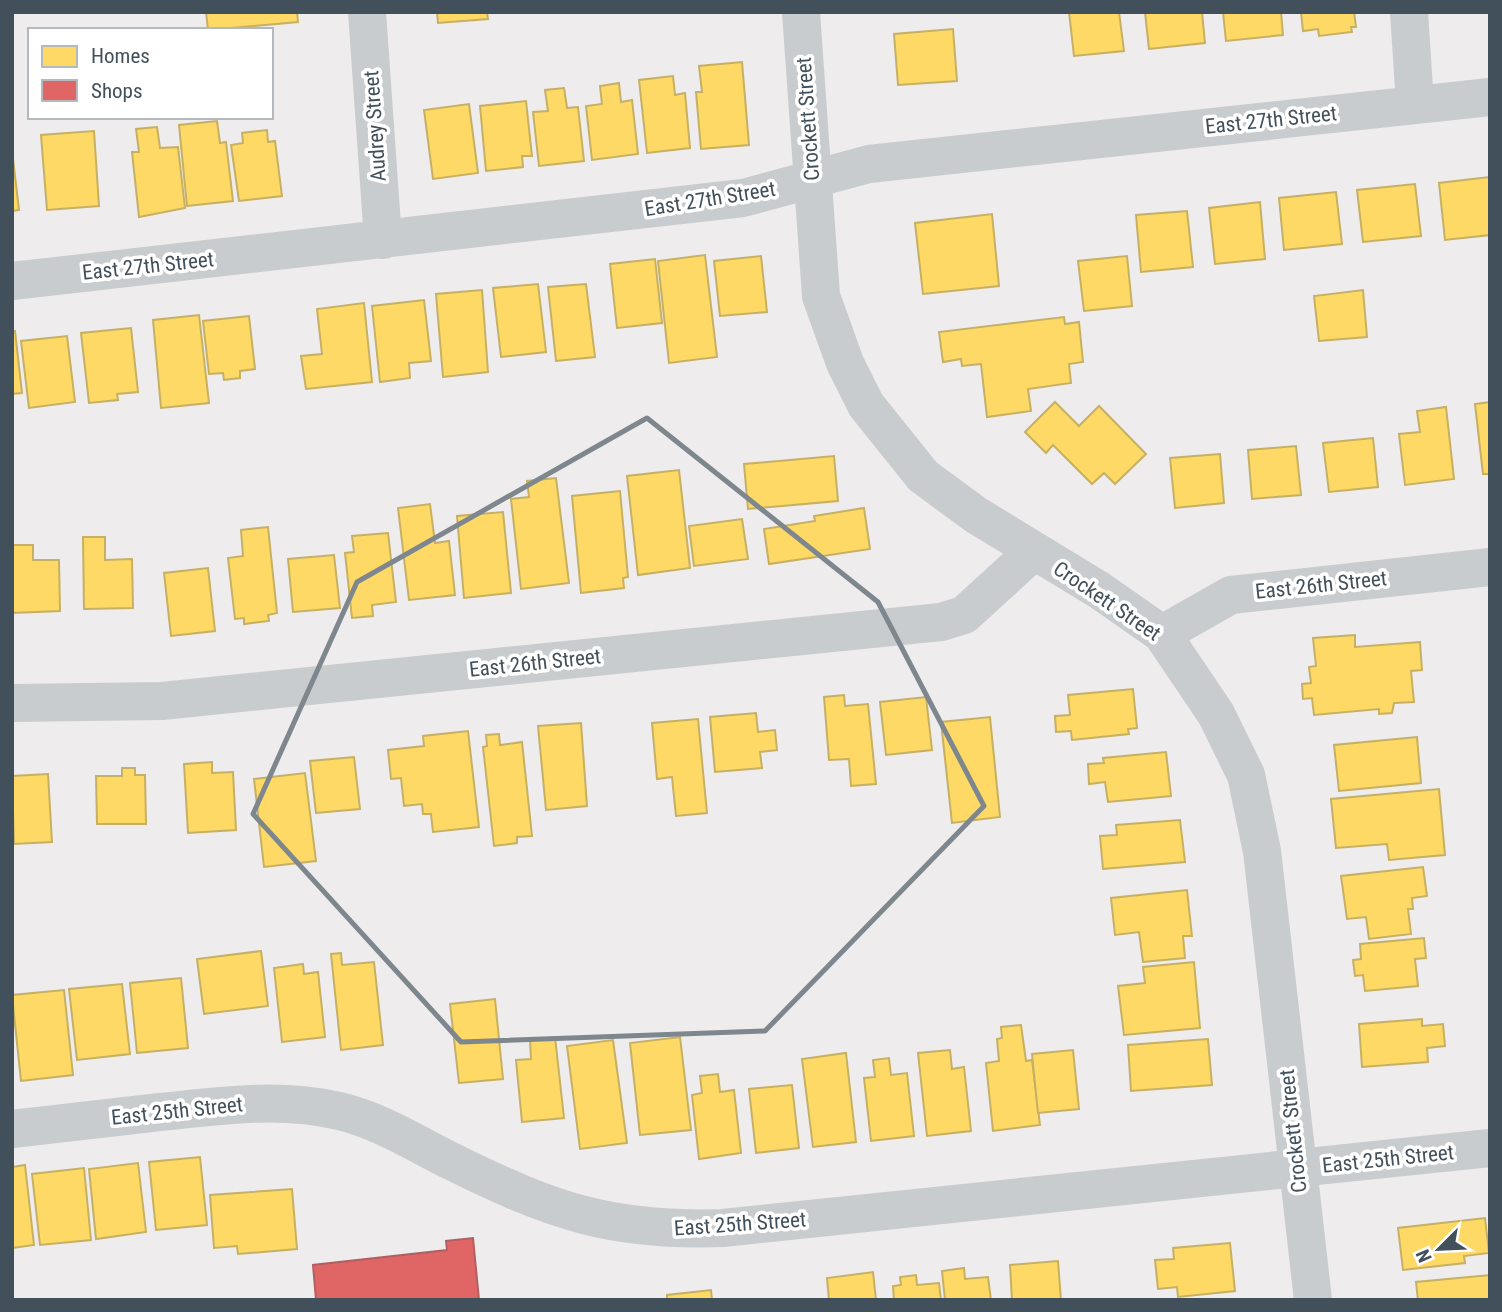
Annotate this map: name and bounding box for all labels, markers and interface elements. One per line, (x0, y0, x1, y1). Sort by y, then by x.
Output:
legend (28, 28, 273, 119)
text: Homes (91, 44, 150, 68)
street label: Crockett Street (792, 56, 824, 182)
street label: Audrey Street (359, 70, 391, 182)
text: Shops (91, 79, 143, 103)
street label: East 27th Street (1204, 101, 1338, 139)
street label: East 27th Street (643, 177, 777, 221)
street label: East 27th Street (81, 247, 215, 285)
street label: Crockett Street (1049, 556, 1165, 646)
street label: East 26th Street (1254, 566, 1388, 604)
street label: East 26th Street (468, 644, 602, 682)
street label: Crockett Street (1275, 1068, 1311, 1194)
street label: East 25th Street (110, 1092, 244, 1130)
street label: East 25th Street (1321, 1140, 1455, 1178)
street label: East 25th Street (673, 1207, 807, 1241)
north arrow (1404, 1214, 1474, 1284)
text: N (1411, 1246, 1437, 1266)

